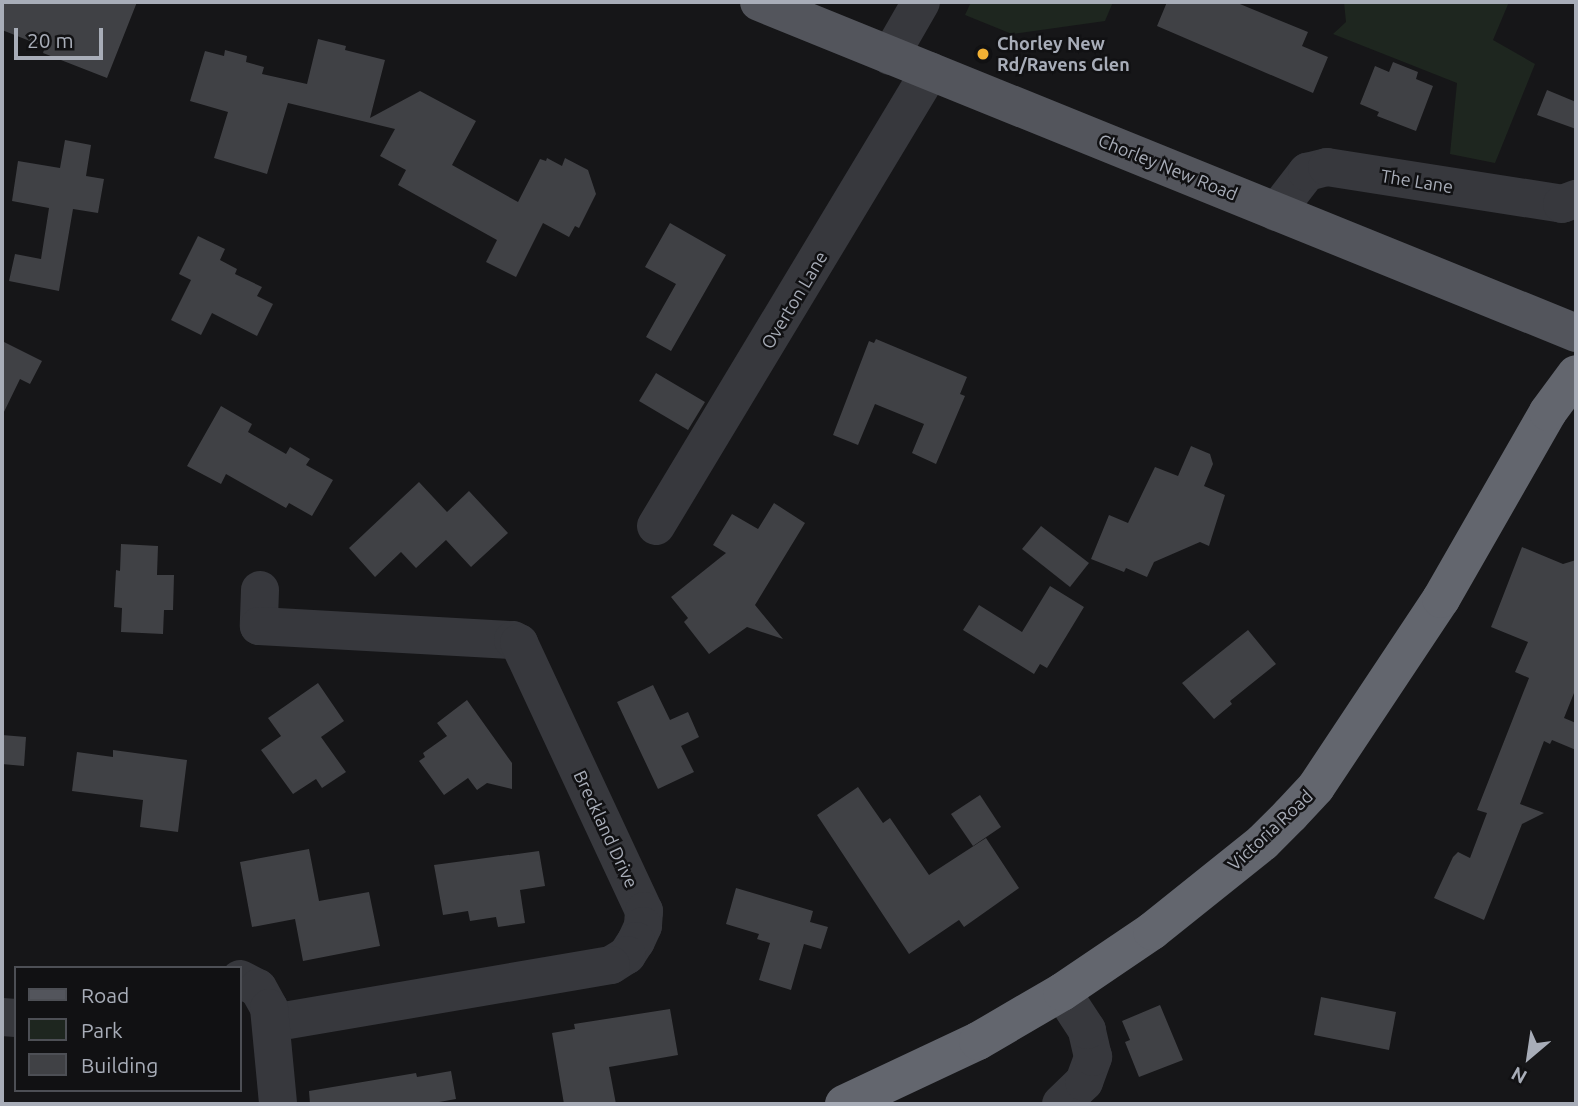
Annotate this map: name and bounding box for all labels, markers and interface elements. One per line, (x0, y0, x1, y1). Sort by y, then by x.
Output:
scale bar (18, 14, 107, 58)
text: 20 m (27, 28, 74, 52)
place label: Chorley New Rd/Ravens Glen (997, 33, 1130, 76)
marker: Chorley New Rd/Ravens Glen (975, 46, 991, 62)
street label: Chorley New Road (1095, 129, 1241, 205)
street label: The Lane (1379, 165, 1455, 197)
street label: Overton Lane (756, 247, 832, 353)
street label: Breckland Drive (569, 767, 643, 891)
street label: Victoria Road (1223, 785, 1317, 875)
legend (14, 966, 242, 1092)
text: Road (81, 983, 129, 1007)
text: Park (81, 1018, 123, 1042)
north arrow (1494, 1022, 1564, 1092)
text: Building (81, 1053, 158, 1077)
text: N (1507, 1062, 1530, 1088)

